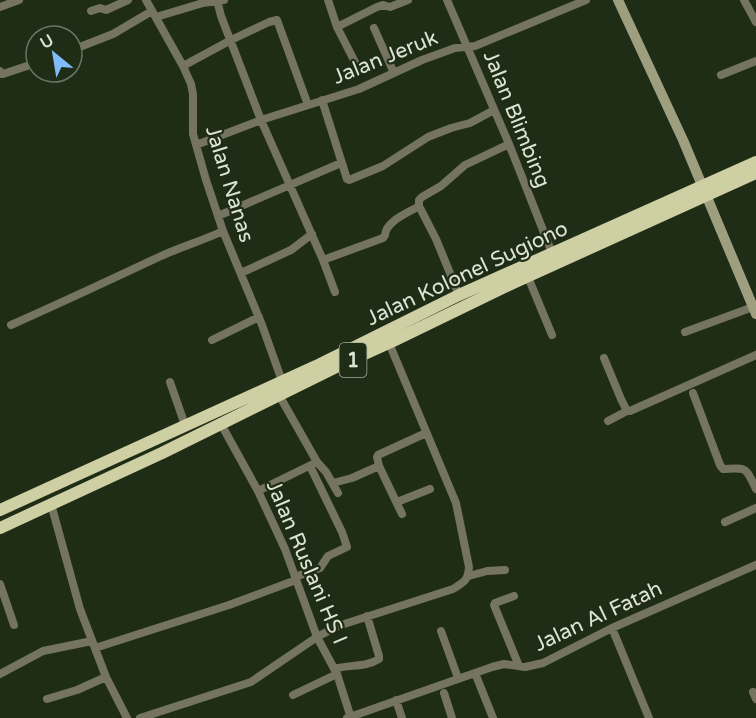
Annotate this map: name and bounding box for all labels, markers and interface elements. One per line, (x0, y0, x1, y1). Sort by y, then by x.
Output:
north arrow (24, 24, 84, 84)
street label: Jalan Jeruk (329, 25, 441, 90)
text: U (37, 30, 57, 54)
street label: Jalan Blimbing (478, 47, 555, 191)
street label: Jalan Nanas (200, 123, 259, 245)
street label: Jalan Kolonel Sugiono (362, 216, 572, 331)
road number: 1 (340, 343, 366, 377)
street label: Jalan Ruslani HS I (261, 477, 352, 648)
street label: Jalan Al Fatah (530, 576, 666, 657)

